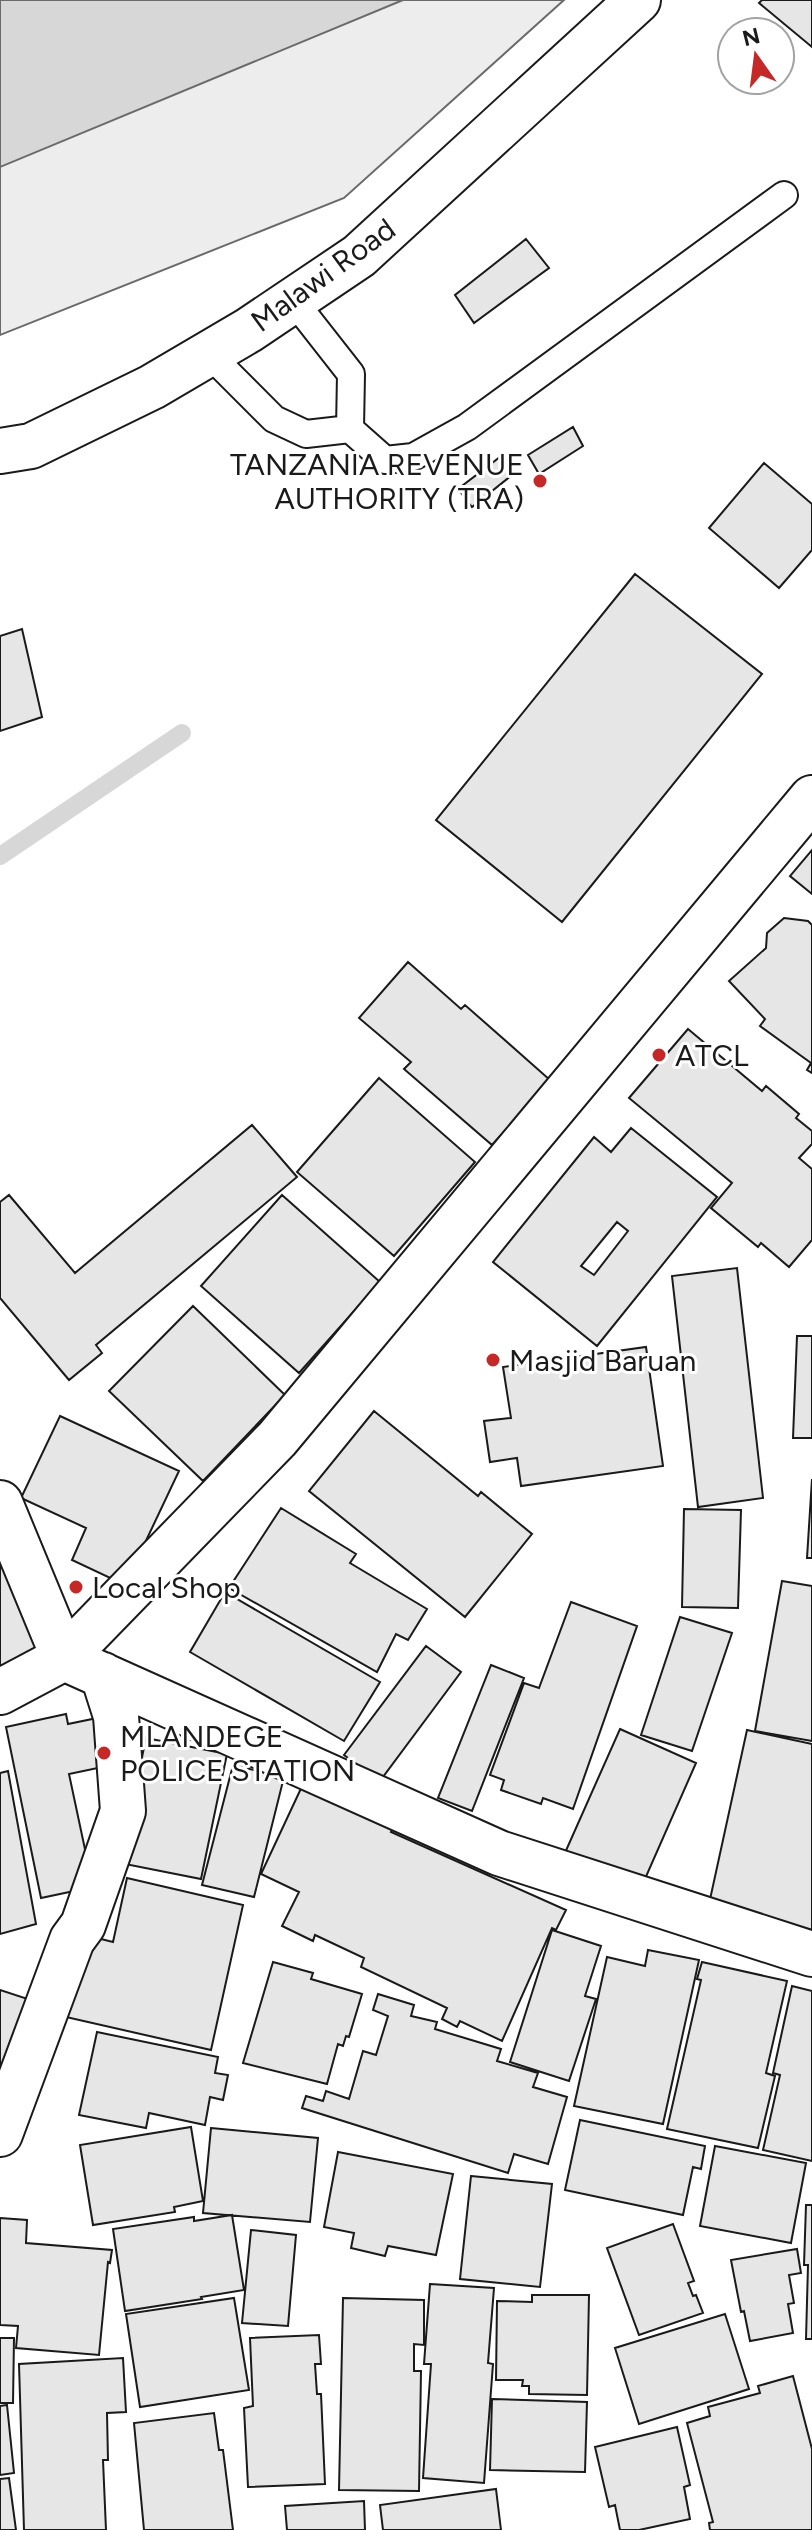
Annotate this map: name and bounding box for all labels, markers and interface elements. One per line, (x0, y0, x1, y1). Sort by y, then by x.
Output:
north arrow (716, 16, 796, 96)
text: N (740, 22, 763, 52)
street label: Malawi Road (244, 210, 402, 340)
place label: TANZANIA REVENUE AUTHORITY (TRA) (230, 446, 524, 517)
marker: TANZANIA REVENUE AUTHORITY (TRA) (531, 472, 549, 490)
place label: ATCL (675, 1037, 749, 1074)
marker: ATCL (650, 1046, 668, 1064)
place label: Masjid Baruan (509, 1342, 696, 1379)
marker: Masjid Baruan (484, 1351, 502, 1369)
place label: Local Shop (92, 1569, 241, 1606)
marker: Local Shop (67, 1578, 85, 1596)
place label: MLANDEGE POLICE STATION (120, 1718, 355, 1789)
marker: MLANDEGE POLICE STATION (95, 1744, 113, 1762)

